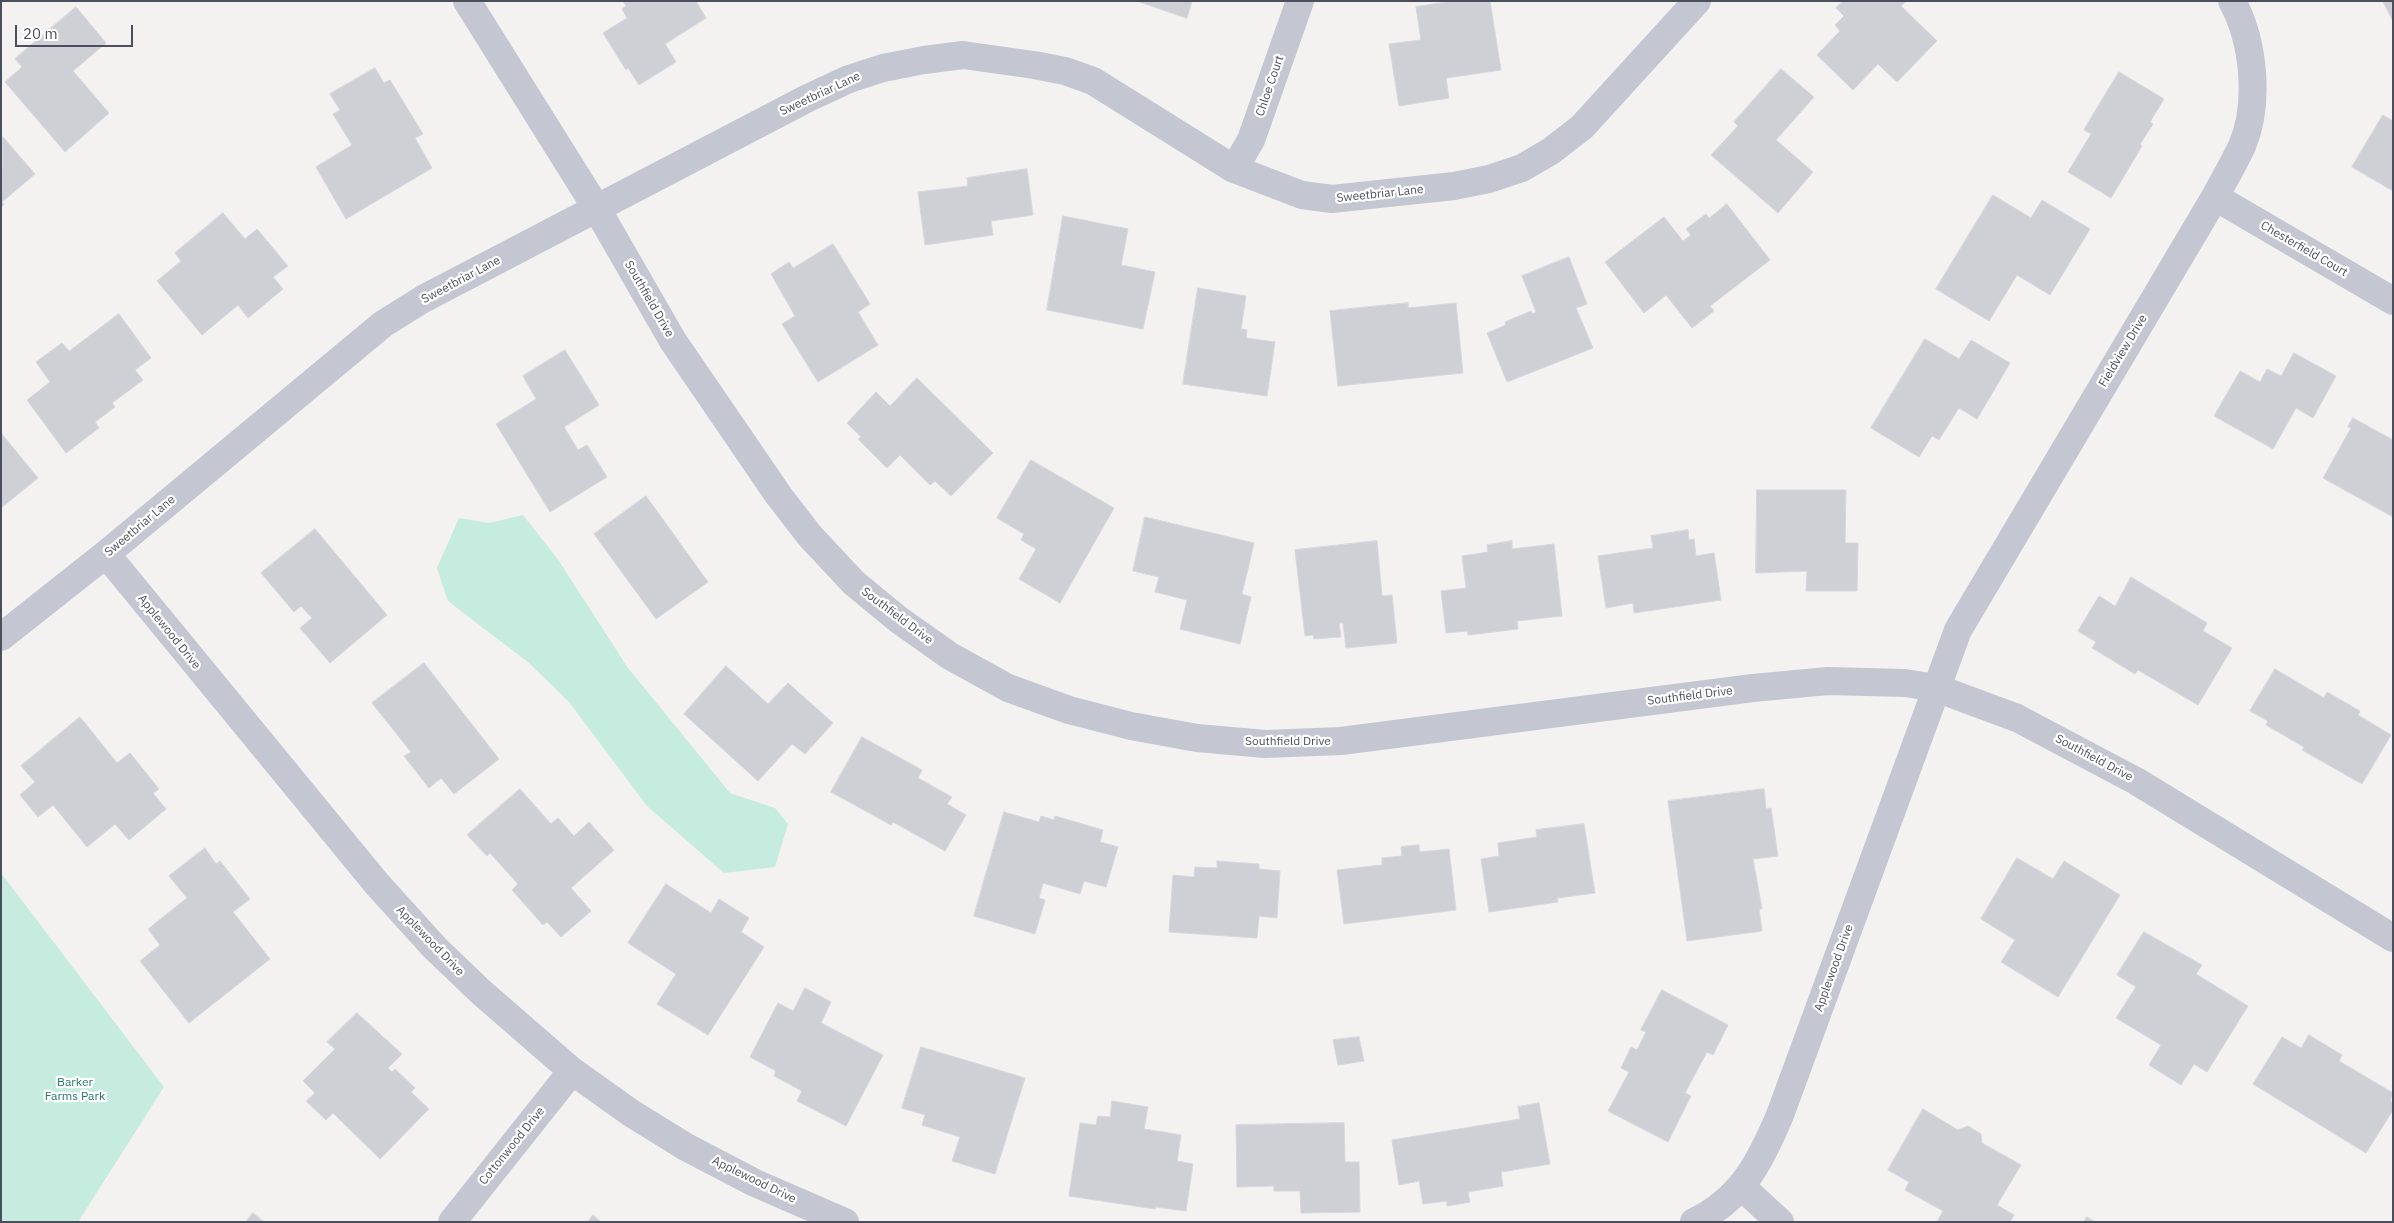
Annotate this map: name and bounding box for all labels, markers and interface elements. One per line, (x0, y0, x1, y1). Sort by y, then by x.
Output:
scale bar (18, 15, 135, 47)
text: 20 m (23, 24, 58, 43)
street label: Chloe Court (1253, 54, 1287, 118)
street label: Sweetbriar Lane (777, 69, 863, 119)
street label: Sweetbriar Lane (1336, 182, 1424, 206)
street label: Chesterfield Court (2258, 218, 2350, 280)
street label: Sweetbriar Lane (419, 253, 503, 307)
street label: Southfield Drive (621, 258, 677, 340)
street label: Fieldview Drive (2096, 312, 2150, 390)
street label: Sweetbriar Lane (102, 492, 178, 560)
street label: Southfield Drive (858, 584, 936, 648)
street label: Applewood Drive (135, 592, 203, 672)
street label: Southfield Drive (1647, 684, 1733, 708)
street label: Southfield Drive (2053, 731, 2135, 785)
street label: Southfield Drive (1245, 735, 1331, 749)
street label: Applewood Drive (393, 903, 467, 979)
street label: Applewood Drive (1812, 922, 1856, 1014)
park label: Barker Farms Park (45, 1076, 105, 1104)
street label: Cottonwood Drive (476, 1104, 548, 1188)
street label: Applewood Drive (710, 1153, 798, 1207)

